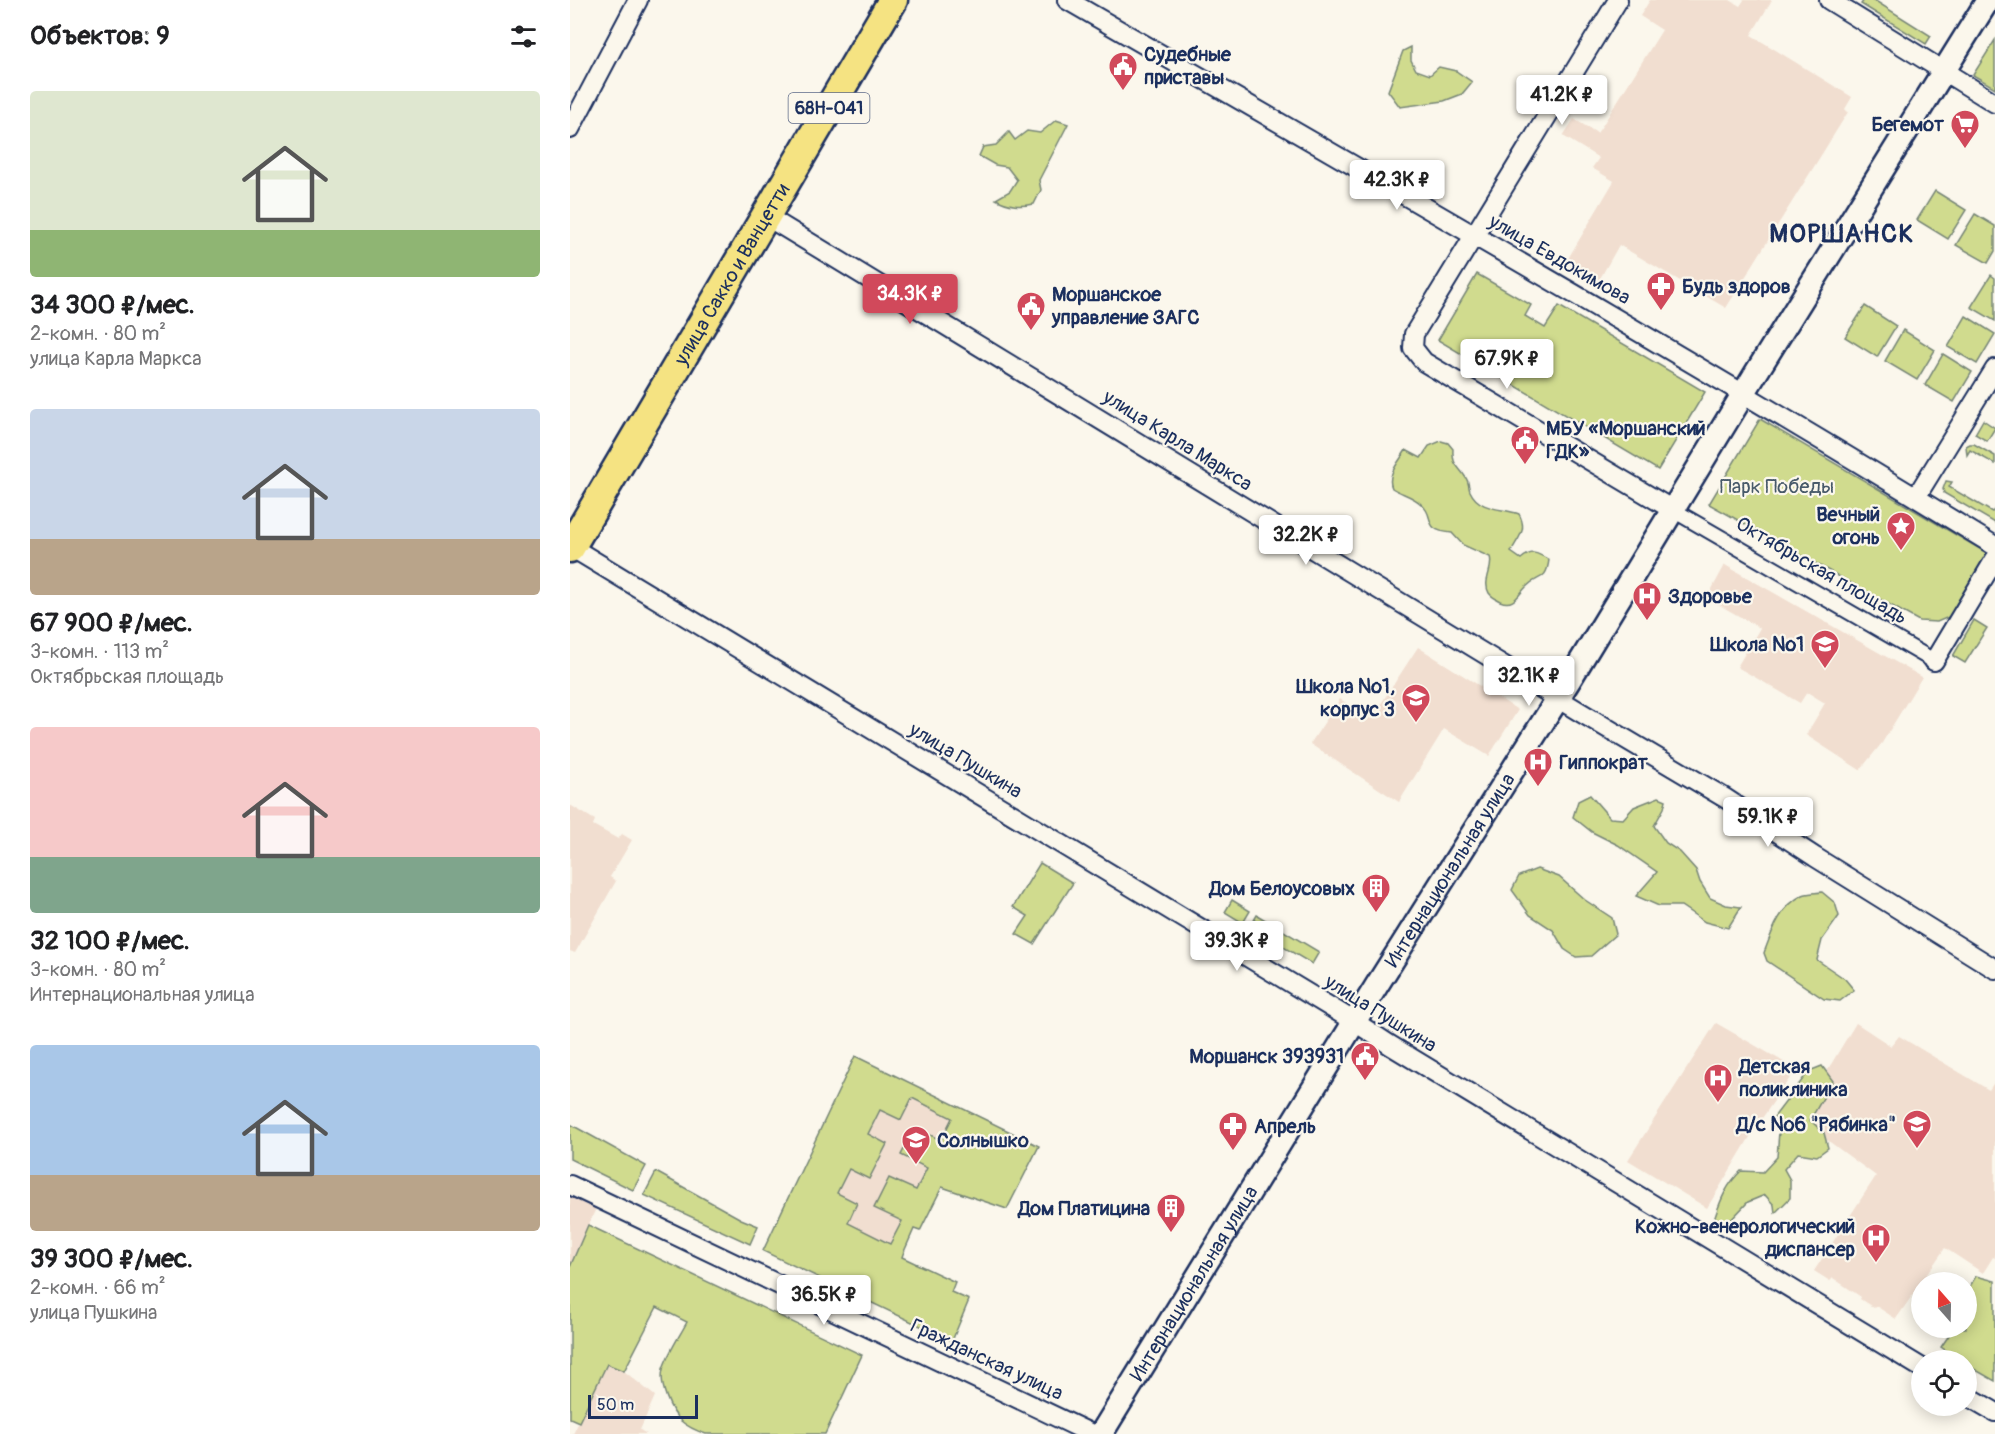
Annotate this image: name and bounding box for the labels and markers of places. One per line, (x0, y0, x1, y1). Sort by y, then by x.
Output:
place label: Судебные приставы (1144, 42, 1232, 90)
public building icon: Судебные приставы (1107, 50, 1139, 92)
pin: 41.2K ₽ (1507, 75, 1617, 126)
supermarket icon: Бегемот (1949, 108, 1981, 150)
place label: Бегемот (1872, 112, 1945, 137)
pin: 42.3K ₽ (1342, 160, 1452, 211)
pharmacy icon: Будь здоров (1645, 270, 1677, 312)
pin: 34.3K ₽ (855, 274, 965, 325)
place label: Будь здоров (1682, 274, 1791, 299)
place label: Моршанское управление ЗАГС (1051, 282, 1200, 330)
public building icon: Моршанское управление ЗАГС (1015, 290, 1047, 332)
pin: 67.9K ₽ (1452, 339, 1562, 390)
place label: МБУ «Моршанский ГДК» (1546, 416, 1706, 464)
public building icon: МБУ «Моршанский ГДК» (1509, 424, 1541, 466)
place label: Вечный огонь (1816, 502, 1880, 550)
place icon: Вечный огонь (1885, 510, 1917, 552)
pin: 32.2K ₽ (1251, 515, 1361, 566)
hospital icon: Здоровье (1631, 580, 1663, 622)
place label: Здоровье (1668, 584, 1753, 609)
school or university icon: Школа №1 (1809, 628, 1841, 670)
place label: Школа №1 (1709, 632, 1804, 657)
pin: 32.1K ₽ (1474, 656, 1584, 707)
place label: Школа №1, корпус 3 (1295, 674, 1395, 722)
school or university icon: Школа №1, корпус 3 (1400, 682, 1432, 724)
hospital icon: Гиппократ (1522, 746, 1554, 788)
place label: Гиппократ (1559, 750, 1649, 775)
pin: 59.1K ₽ (1713, 797, 1823, 848)
building icon: Дом Белоусовых (1360, 872, 1392, 914)
place label: Дом Белоусовых (1208, 876, 1355, 901)
pin: 39.3K ₽ (1182, 921, 1292, 972)
public building icon: Моршанск 393931 (1349, 1040, 1381, 1082)
place label: Моршанск 393931 (1189, 1044, 1344, 1069)
place label: Детская поликлиника (1738, 1054, 1848, 1102)
hospital icon: Детская поликлиника (1702, 1062, 1734, 1104)
school or university icon: Д/с №6 "Рябинка" (1901, 1108, 1933, 1150)
pharmacy icon: Апрель (1217, 1110, 1249, 1152)
place label: Д/с №6 "Рябинка" (1736, 1112, 1896, 1137)
place label: Апрель (1254, 1114, 1316, 1139)
school or university icon: Солнышко (900, 1124, 932, 1166)
place label: Солнышко (937, 1128, 1029, 1153)
building icon: Дом Платицина (1155, 1192, 1187, 1234)
place label: Дом Платицина (1017, 1196, 1150, 1221)
place label: Кожно-венерологический диспансер (1635, 1214, 1856, 1262)
hospital icon: Кожно-венерологический диспансер (1860, 1222, 1892, 1264)
pin: 36.5K ₽ (769, 1275, 879, 1326)

